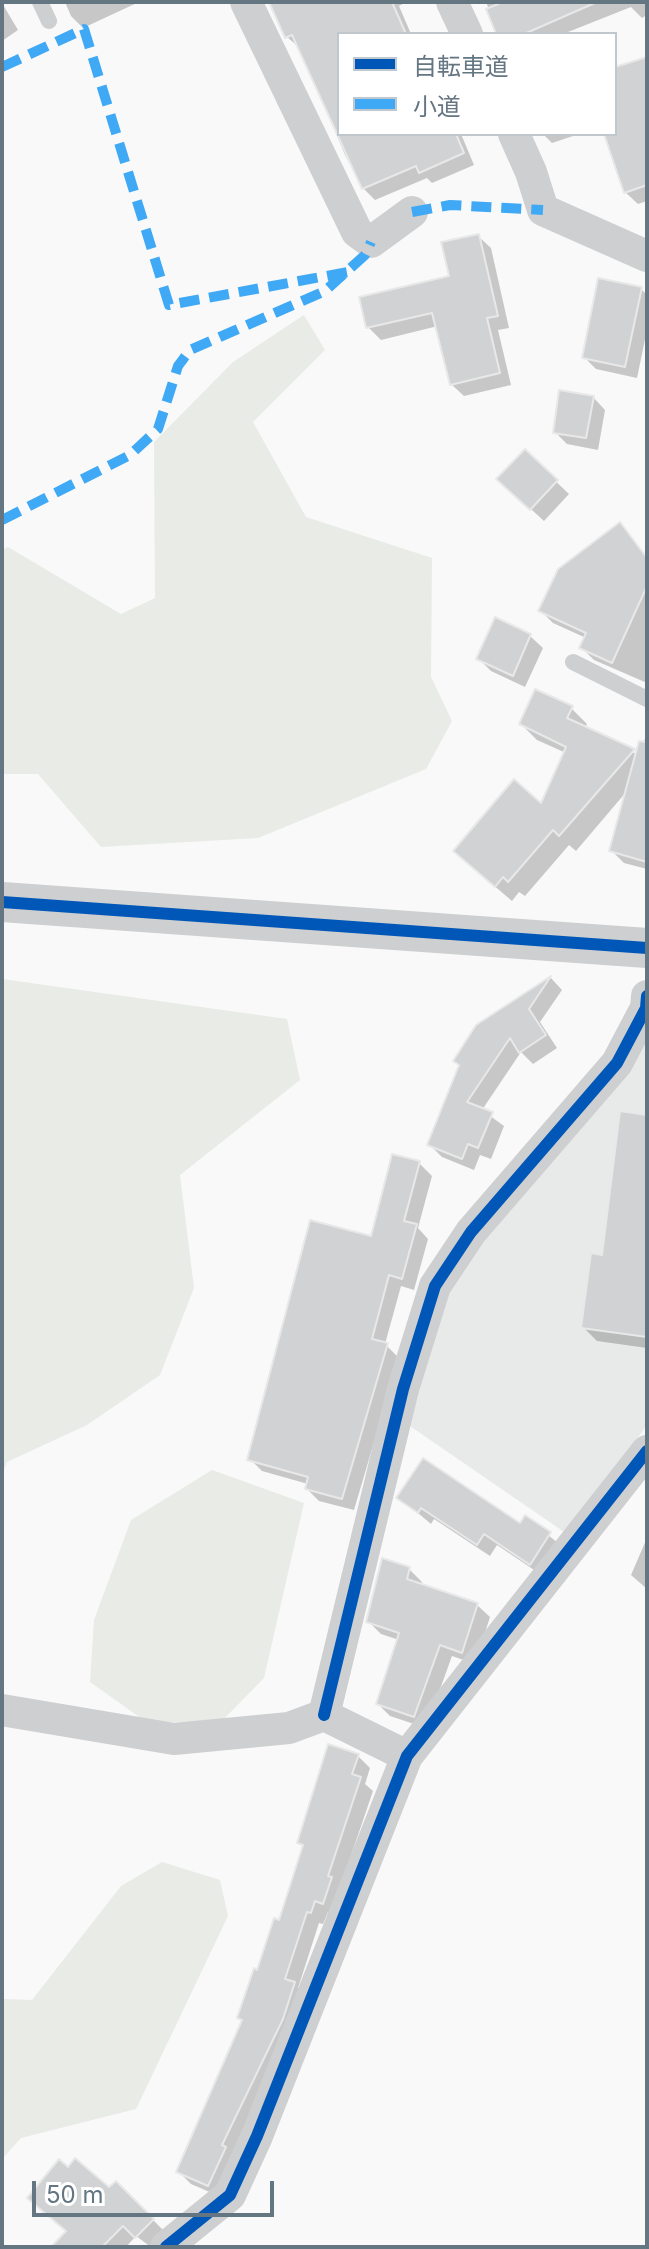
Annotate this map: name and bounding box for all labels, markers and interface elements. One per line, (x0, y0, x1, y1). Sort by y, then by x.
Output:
legend (337, 32, 617, 136)
text: 自転車道 (413, 52, 509, 81)
text: 小道 (413, 92, 461, 121)
scale bar (36, 2165, 278, 2215)
text: 50 m (46, 2180, 104, 2209)

